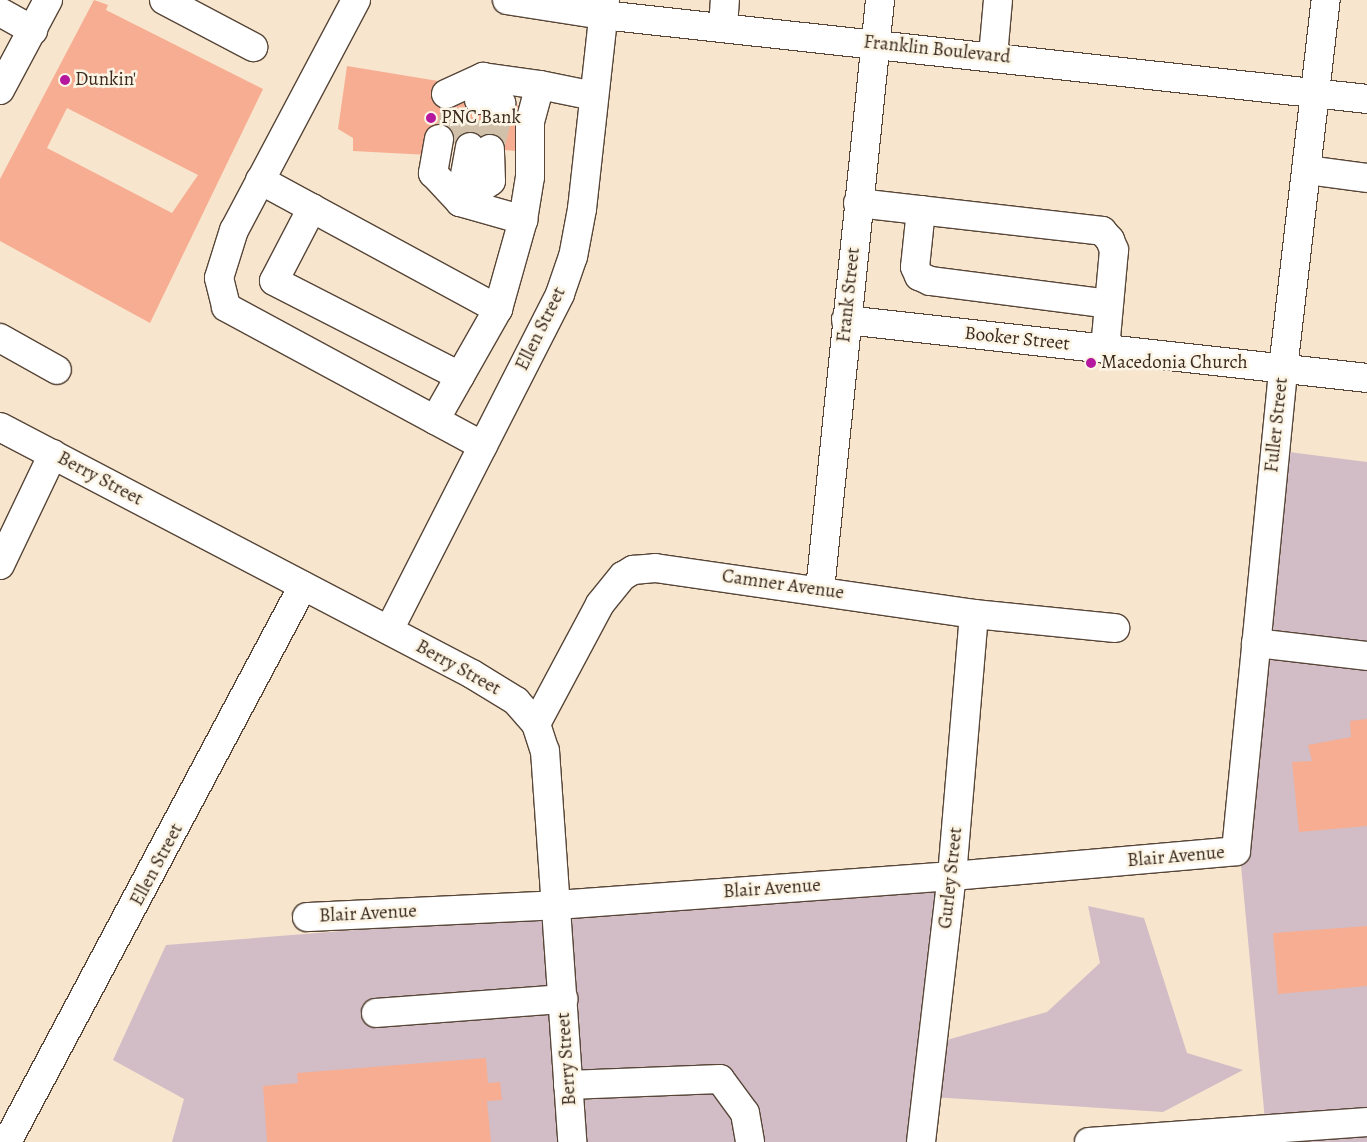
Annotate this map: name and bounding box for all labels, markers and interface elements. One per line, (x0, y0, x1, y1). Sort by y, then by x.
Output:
street label: Franklin Boulevard (862, 31, 1012, 69)
place label: Dunkin' (75, 69, 136, 91)
marker: Dunkin' (59, 74, 71, 86)
place label: PNC Bank (441, 107, 521, 129)
marker: PNC Bank (425, 112, 437, 124)
street label: Frank Street (833, 246, 865, 344)
street label: Ellen Street (511, 284, 571, 374)
street label: Booker Street (963, 322, 1071, 356)
place label: Macedonia Church (1101, 352, 1248, 374)
marker: Macedonia Church (1085, 357, 1097, 369)
street label: Fuller Street (1261, 376, 1293, 474)
street label: Berry Street (53, 447, 147, 511)
street label: Camner Avenue (720, 565, 846, 605)
street label: Berry Street (412, 635, 504, 701)
street label: Ellen Street (126, 820, 188, 910)
street label: Gurley Street (934, 826, 968, 930)
street label: Blair Avenue (1126, 841, 1226, 873)
street label: Blair Avenue (722, 874, 822, 904)
street label: Blair Avenue (319, 900, 417, 928)
street label: Berry Street (552, 1012, 582, 1106)

